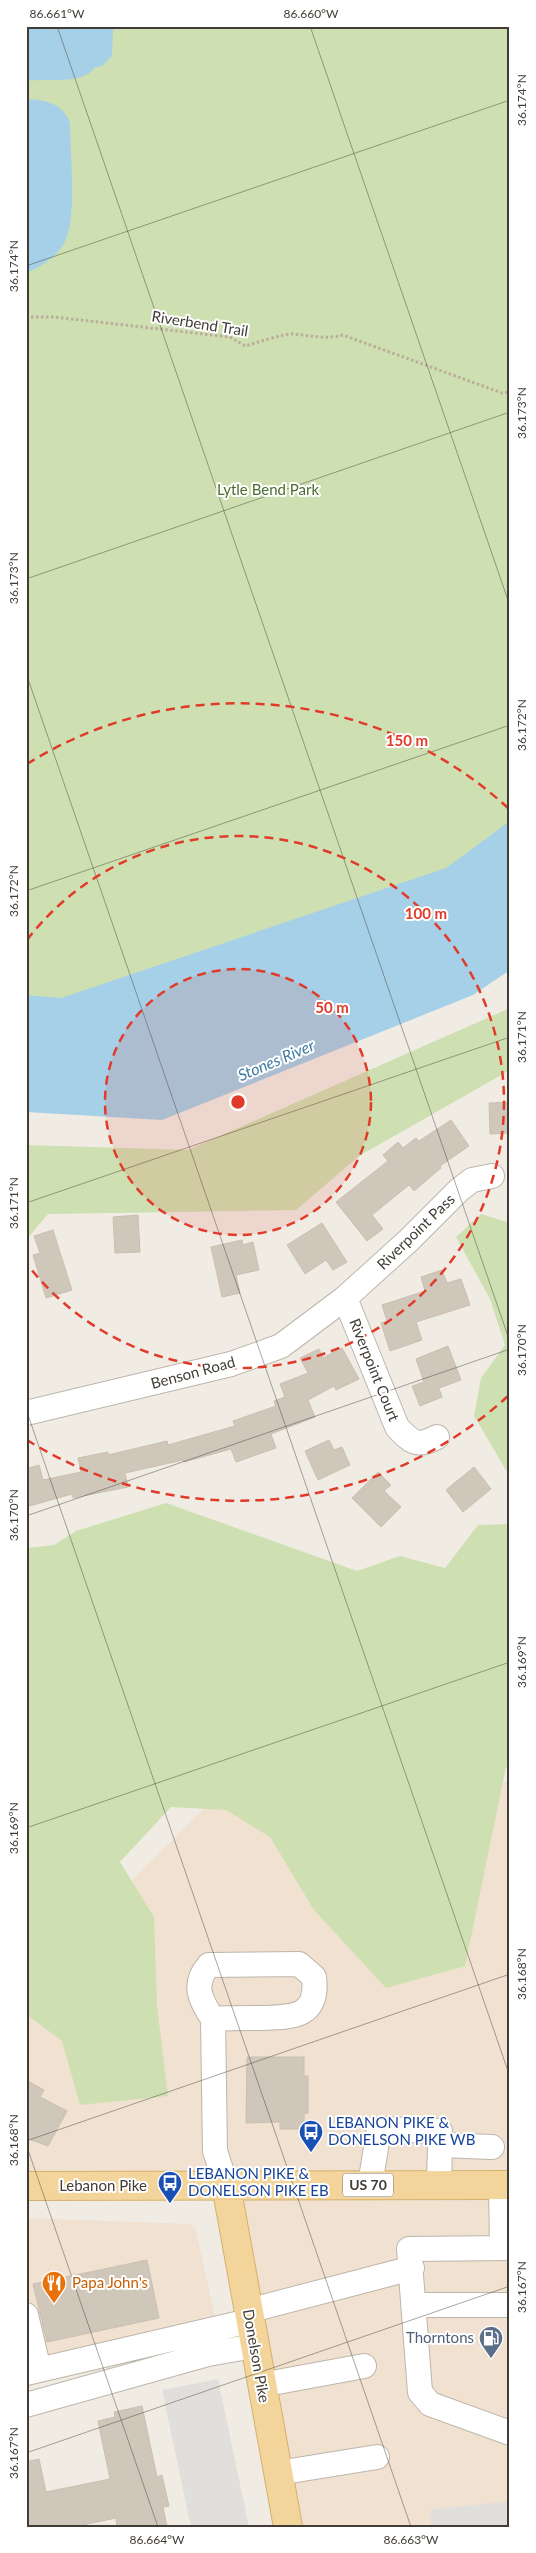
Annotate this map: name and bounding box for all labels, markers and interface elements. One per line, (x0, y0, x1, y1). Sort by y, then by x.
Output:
text: 86.661°W (29, 6, 85, 21)
text: 86.660°W (283, 6, 339, 21)
text: 36.174°N (514, 74, 529, 126)
text: 36.174°N (6, 240, 21, 292)
street label: Riverbend Trail (151, 307, 250, 340)
text: 36.173°N (514, 387, 529, 439)
park label: Lytle Bend Park (217, 480, 319, 498)
text: 36.173°N (6, 552, 21, 604)
text: 36.172°N (514, 699, 529, 751)
text: 150 m (386, 731, 428, 749)
text: 36.172°N (6, 865, 21, 917)
text: 100 m (405, 904, 447, 922)
text: 50 m (315, 998, 349, 1016)
text: 36.171°N (514, 1011, 529, 1063)
water label: Stones River (235, 1035, 317, 1084)
centre of rings (229, 1093, 247, 1111)
text: 36.171°N (6, 1177, 21, 1229)
street label: Riverpoint Pass (373, 1190, 458, 1273)
street label: Riverpoint Court (346, 1316, 404, 1424)
text: 36.170°N (514, 1324, 529, 1376)
street label: Benson Road (149, 1352, 237, 1392)
text: 36.170°N (6, 1489, 21, 1541)
text: 36.169°N (514, 1636, 529, 1688)
text: 36.169°N (6, 1802, 21, 1854)
text: 36.168°N (514, 1948, 529, 2000)
place label: LEBANON PIKE & DONELSON PIKE WB (328, 2113, 475, 2148)
text: 36.168°N (6, 2114, 21, 2166)
bus stop icon: LEBANON PIKE & DONELSON PIKE WB (298, 2119, 324, 2153)
place label: LEBANON PIKE & DONELSON PIKE EB (188, 2164, 329, 2199)
bus stop icon: LEBANON PIKE & DONELSON PIKE EB (157, 2170, 183, 2204)
road number: US 70 (343, 2174, 393, 2196)
street label: Lebanon Pike (59, 2176, 147, 2194)
text: 36.167°N (514, 2261, 529, 2313)
restaurant icon: Papa John's (41, 2270, 67, 2304)
place label: Papa John's (72, 2273, 148, 2291)
street label: Donelson Pike (240, 2308, 274, 2404)
fuel station icon: Thorntons (478, 2325, 504, 2359)
place label: Thorntons (406, 2328, 474, 2346)
text: 36.167°N (6, 2427, 21, 2479)
text: 86.664°W (129, 2532, 185, 2547)
text: 86.663°W (383, 2532, 439, 2547)

